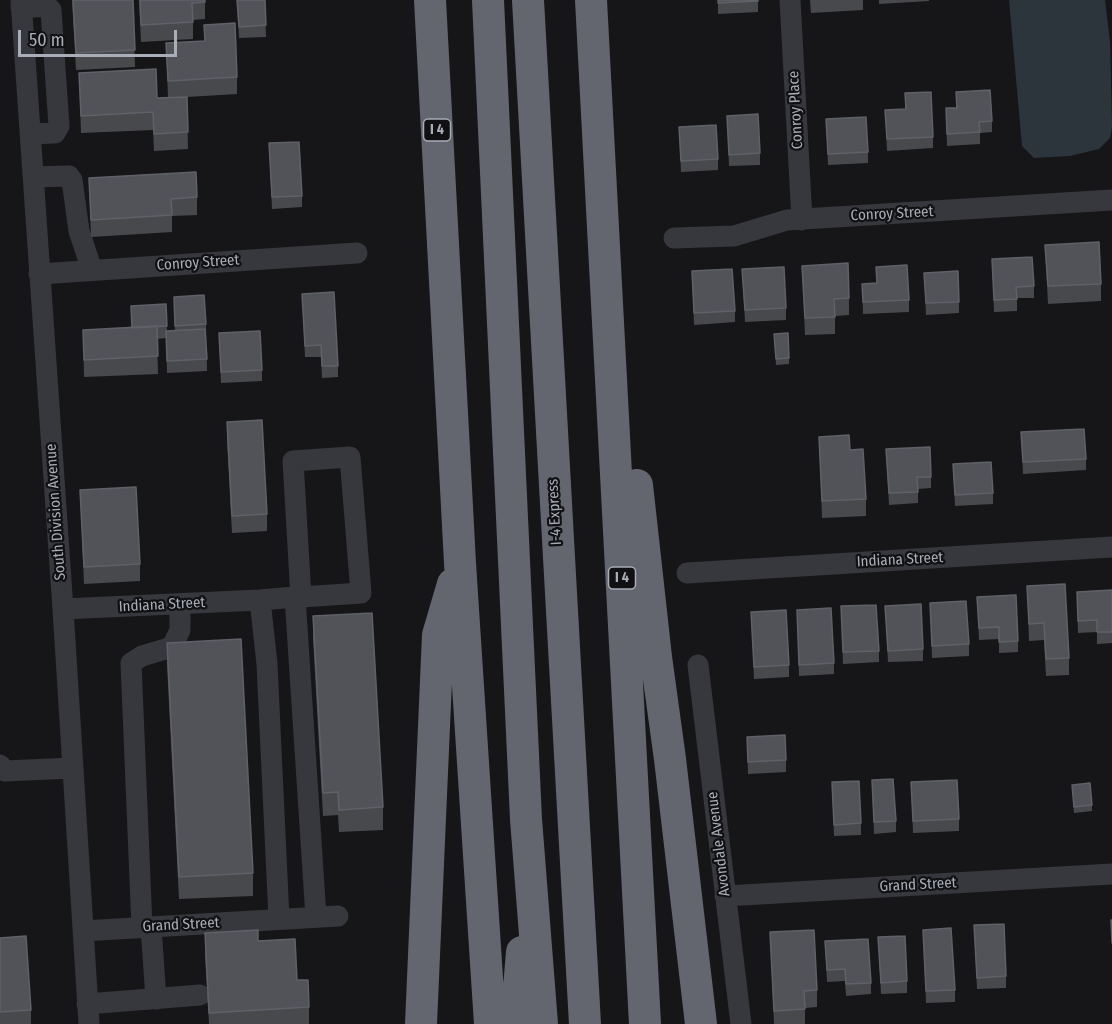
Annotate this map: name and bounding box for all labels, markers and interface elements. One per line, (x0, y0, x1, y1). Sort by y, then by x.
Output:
scale bar (21, 18, 180, 56)
text: 50 m (29, 29, 65, 51)
street label: Conroy Place (785, 70, 807, 150)
road number: I 4 (424, 119, 450, 141)
street label: Conroy Street (850, 203, 934, 225)
street label: Conroy Street (156, 251, 240, 275)
street label: South Division Avenue (42, 443, 70, 581)
street label: I-4 Express (544, 478, 566, 546)
street label: Indiana Street (856, 549, 944, 571)
road number: I 4 (608, 567, 636, 589)
street label: Indiana Street (118, 594, 206, 616)
street label: Avondale Avenue (704, 791, 734, 897)
street label: Grand Street (879, 874, 957, 896)
street label: Grand Street (142, 914, 220, 936)

